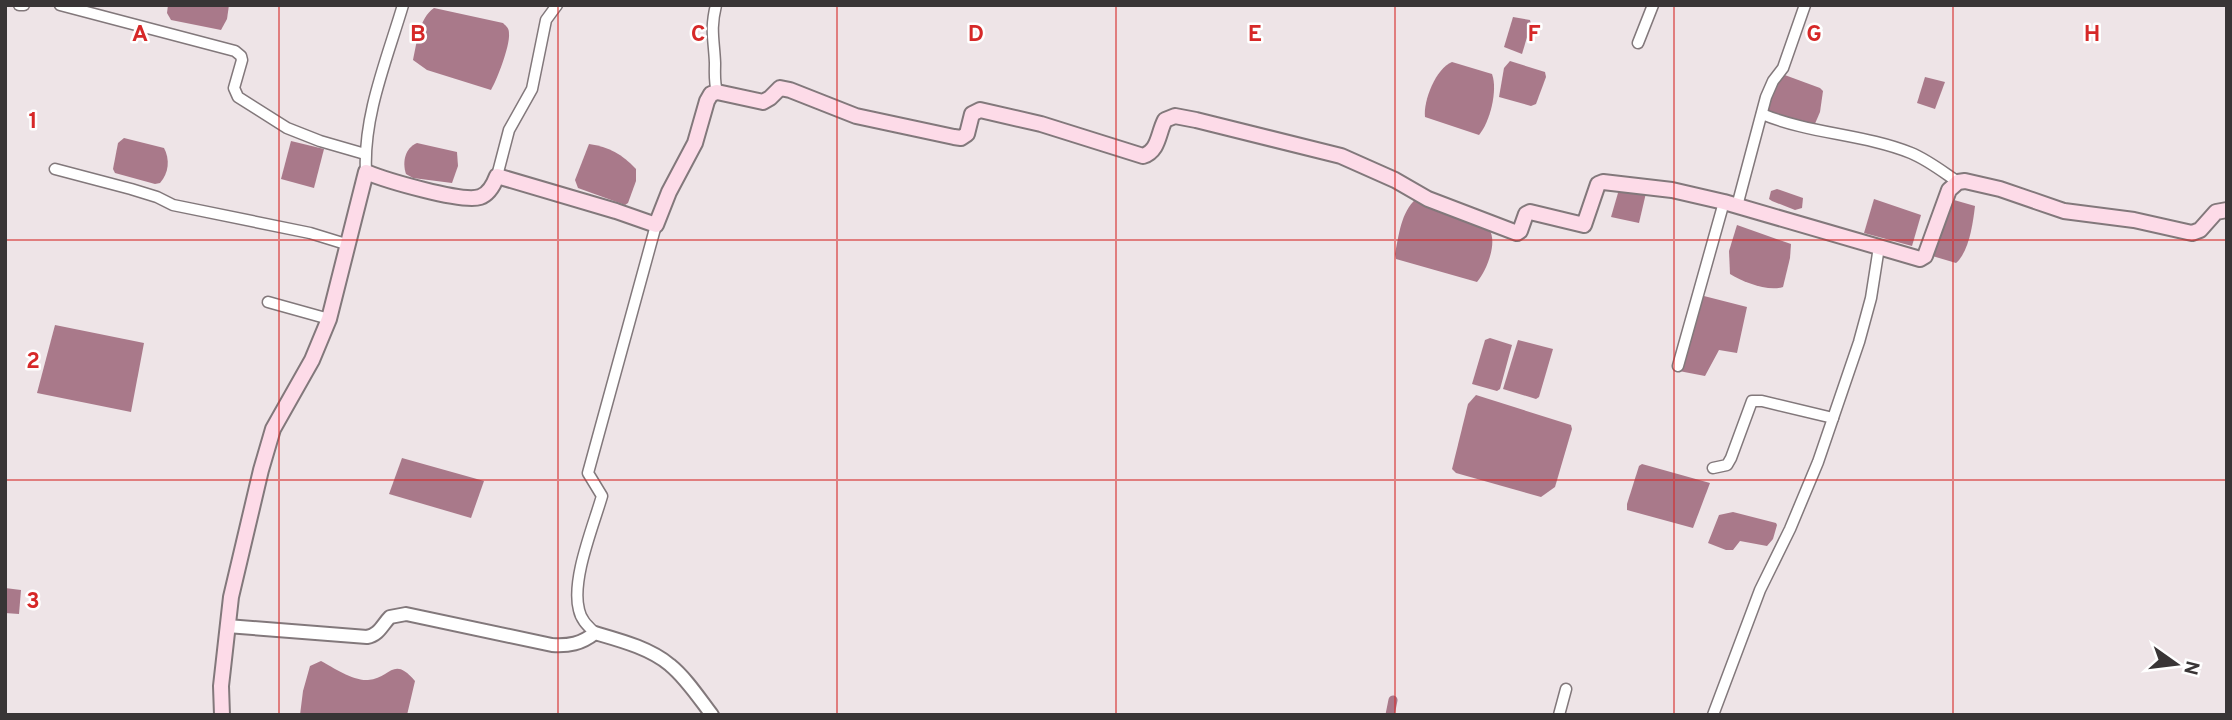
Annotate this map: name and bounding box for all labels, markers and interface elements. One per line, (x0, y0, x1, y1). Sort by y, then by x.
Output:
text: A (132, 21, 148, 50)
text: B (410, 21, 426, 50)
text: C (691, 21, 705, 50)
text: D (968, 21, 984, 50)
text: E (1248, 21, 1262, 50)
text: F (1527, 21, 1541, 50)
text: G (1806, 21, 1822, 50)
text: H (2084, 21, 2100, 50)
text: 1 (28, 108, 38, 137)
text: 2 (26, 348, 40, 377)
text: 3 (26, 588, 40, 617)
north arrow (2141, 629, 2211, 699)
text: N (2177, 658, 2204, 677)

